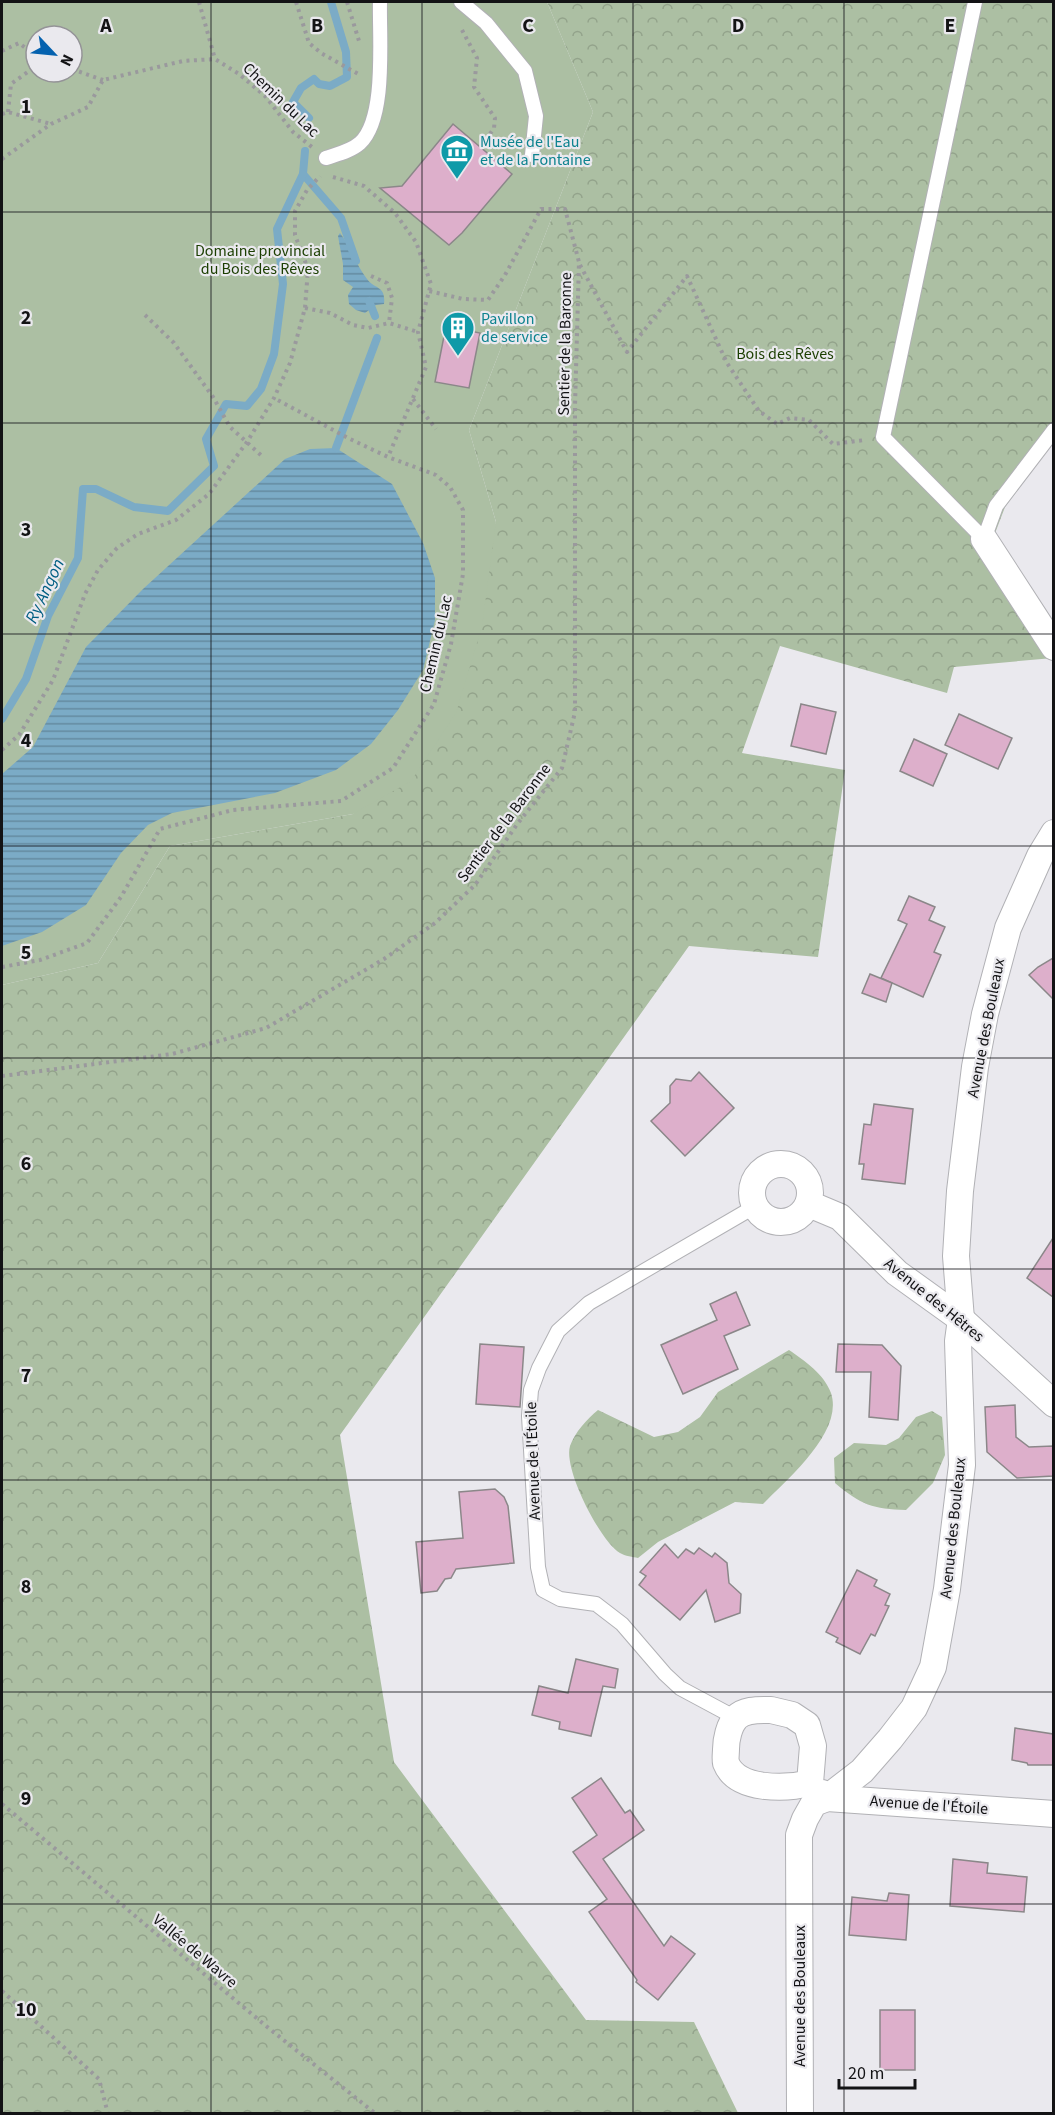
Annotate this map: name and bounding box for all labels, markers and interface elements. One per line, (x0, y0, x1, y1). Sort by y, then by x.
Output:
text: A (99, 12, 112, 40)
text: B (311, 12, 323, 40)
text: C (522, 12, 534, 40)
text: D (732, 12, 744, 40)
text: E (945, 12, 955, 40)
north arrow (24, 24, 84, 84)
text: N (54, 51, 79, 70)
street label: Chemin du Lac (238, 58, 324, 142)
text: 1 (21, 93, 31, 121)
place label: Musée de l'Eau et de la Fontaine (480, 131, 591, 171)
museum icon: Musée de l'Eau et de la Fontaine (439, 133, 475, 180)
park label: Domaine provincial du Bois des Rêves (195, 240, 325, 280)
street label: Sentier de la Baronne (553, 272, 577, 416)
text: 2 (21, 304, 31, 332)
place label: Pavillon de service (481, 308, 548, 348)
building icon: Pavillon de service (440, 310, 476, 357)
park label: Bois des Rêves (736, 343, 834, 365)
text: 3 (21, 516, 31, 544)
water label: Ry Angon (19, 555, 71, 627)
street label: Chemin du Lac (414, 593, 458, 695)
text: 4 (21, 727, 32, 755)
street label: Sentier de la Baronne (452, 759, 556, 887)
text: 5 (21, 939, 31, 967)
street label: Avenue des Bouleaux (962, 956, 1010, 1100)
text: 6 (21, 1150, 31, 1178)
street label: Avenue des Hêtres (879, 1253, 989, 1347)
text: 7 (21, 1362, 31, 1390)
street label: Avenue de l'Étoile (520, 1401, 546, 1521)
street label: Avenue des Bouleaux (935, 1456, 971, 1600)
text: 8 (21, 1573, 31, 1601)
text: 9 (21, 1785, 31, 1813)
street label: Avenue de l'Étoile (869, 1790, 989, 1820)
street label: Vallée de Wavre (148, 1909, 242, 1993)
street label: Avenue des Bouleaux (789, 1925, 811, 2067)
text: 10 (15, 1996, 37, 2024)
scale bar (839, 2052, 916, 2090)
text: 20 m (848, 2061, 884, 2086)

